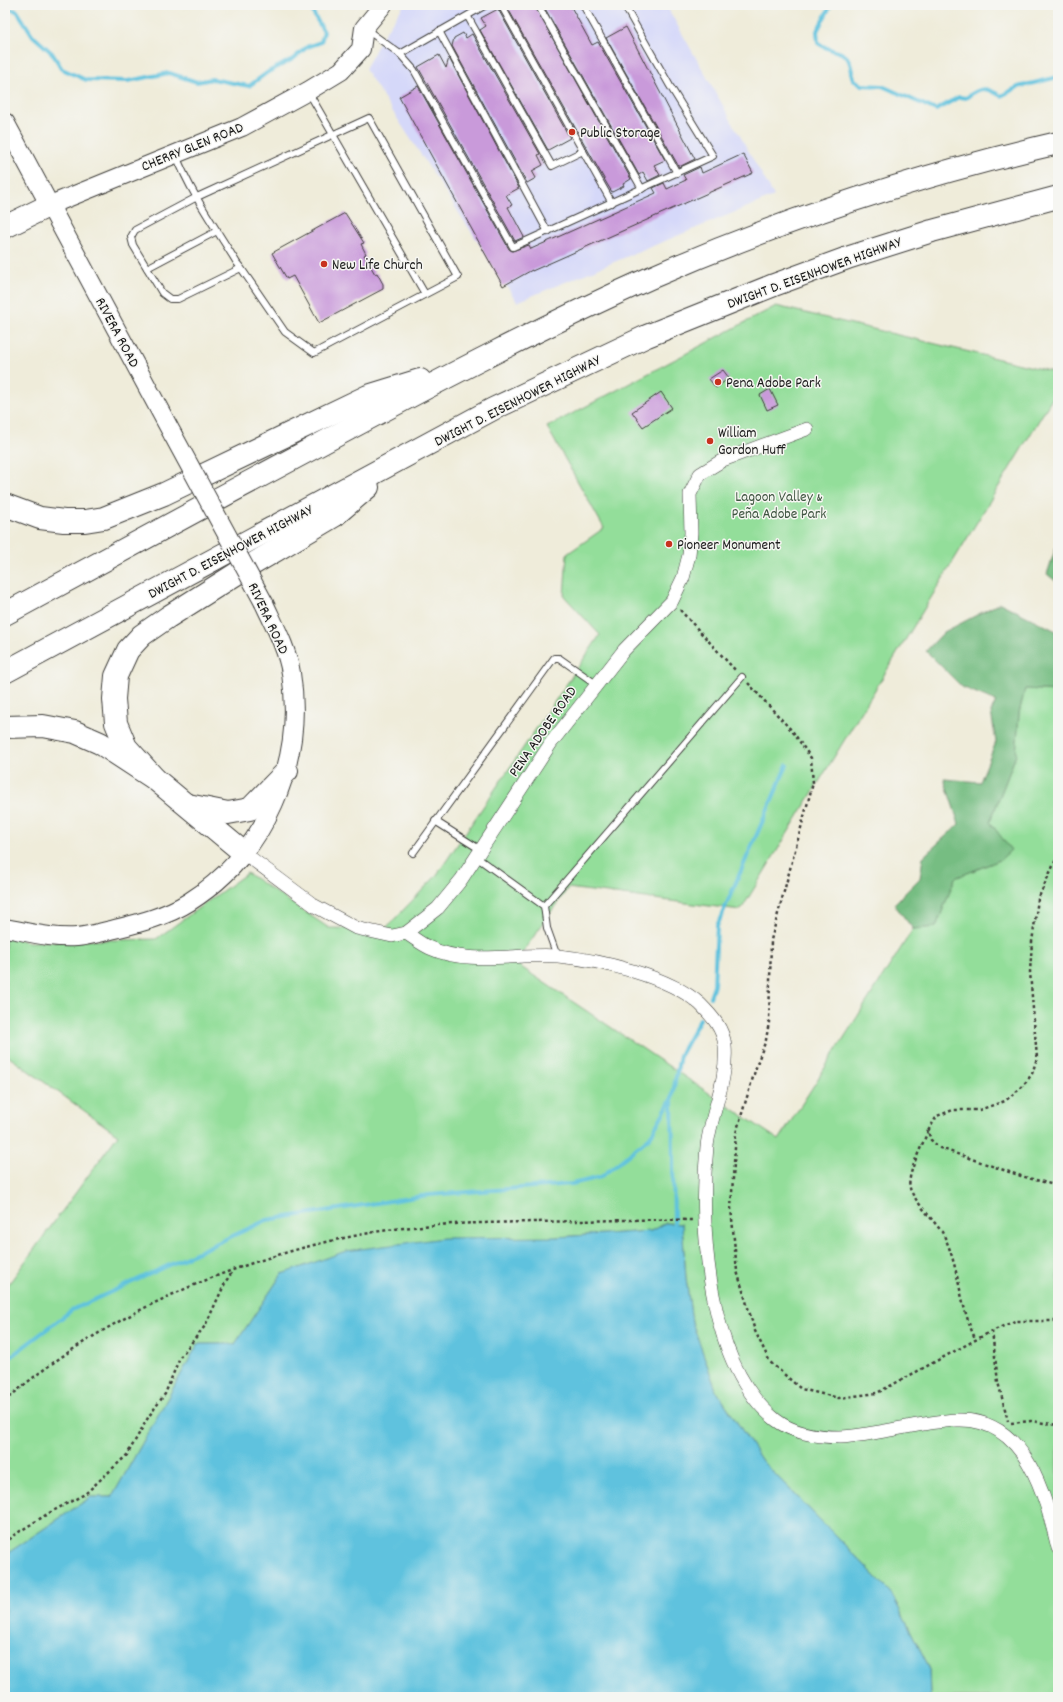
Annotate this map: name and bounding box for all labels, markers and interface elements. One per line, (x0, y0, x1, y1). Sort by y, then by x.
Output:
street label: CHERRY GLEN ROAD (138, 117, 247, 178)
place label: Public Storage (580, 123, 661, 145)
marker: Public Storage (567, 127, 577, 137)
street label: DWIGHT D. EISENHOWER HIGHWAY (724, 232, 905, 316)
place label: New Life Church (332, 255, 423, 277)
marker: New Life Church (319, 259, 329, 269)
street label: RIVERA ROAD (89, 294, 144, 372)
street label: DWIGHT D. EISENHOWER HIGHWAY (431, 350, 605, 453)
place label: Pena Adobe Park (726, 373, 821, 395)
marker: Pena Adobe Park (713, 377, 723, 387)
place label: William Gordon Huff (718, 423, 786, 462)
marker: William Gordon Huff (705, 436, 715, 446)
park label: Lagoon Valley & Peña Adobe Park (732, 487, 826, 526)
street label: DWIGHT D. EISENHOWER HIGHWAY (145, 500, 318, 606)
place label: Pioneer Monument (677, 535, 781, 557)
marker: Pioneer Monument (664, 539, 674, 549)
street label: RIVERA ROAD (241, 579, 293, 659)
street label: PENA ADOBE ROAD (504, 682, 583, 782)

